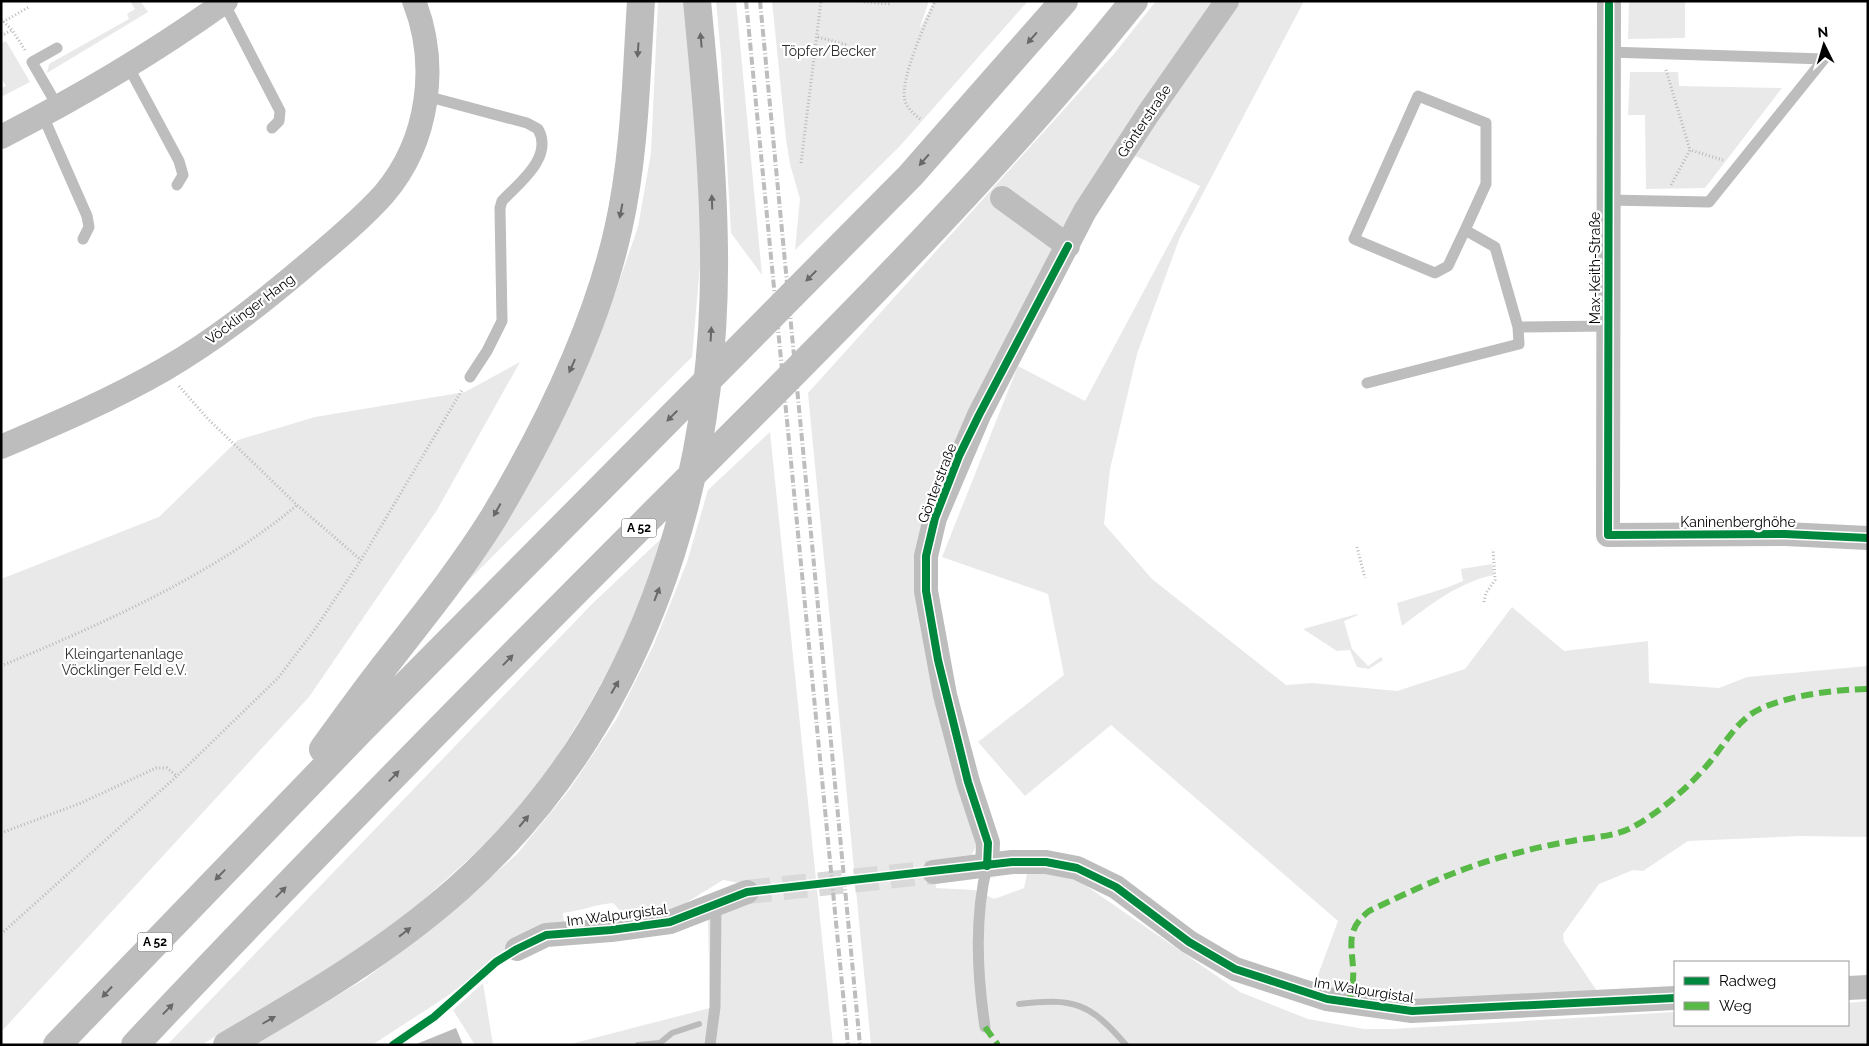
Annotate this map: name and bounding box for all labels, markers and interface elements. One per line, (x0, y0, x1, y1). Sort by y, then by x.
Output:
north arrow (1799, 20, 1849, 70)
text: N (1817, 24, 1829, 40)
one-way arrow (697, 32, 705, 48)
one-way arrow (1026, 32, 1038, 44)
one-way arrow (634, 42, 642, 58)
park label: Töpfer/Becker (782, 43, 876, 59)
street label: Gönterstraße (1114, 82, 1174, 160)
one-way arrow (919, 153, 930, 166)
one-way arrow (708, 194, 716, 210)
one-way arrow (617, 204, 625, 220)
street label: Max-Keith-Straße (1587, 212, 1603, 324)
street label: Vöcklinger Hang (203, 270, 297, 348)
one-way arrow (805, 270, 817, 282)
one-way arrow (708, 325, 716, 341)
one-way arrow (567, 359, 575, 373)
one-way arrow (666, 410, 678, 422)
street label: Gönterstraße (914, 441, 960, 525)
one-way arrow (493, 503, 502, 517)
street label: Kaninenberghöhe (1680, 514, 1796, 530)
road number: A 52 (622, 518, 656, 538)
one-way arrow (654, 587, 661, 602)
park label: Kleingartenanlage Vöcklinger Feld e.V. (61, 646, 187, 678)
one-way arrow (502, 654, 514, 666)
one-way arrow (611, 680, 619, 695)
one-way arrow (388, 770, 400, 782)
one-way arrow (518, 815, 529, 828)
one-way arrow (214, 869, 226, 881)
one-way arrow (275, 887, 287, 899)
street label: Im Walpurgistal (566, 901, 668, 929)
one-way arrow (398, 927, 411, 938)
road number: A 52 (138, 932, 172, 952)
legend (1674, 961, 1849, 1026)
text: Radweg (1719, 972, 1776, 990)
street label: Im Walpurgistal (1313, 974, 1415, 1006)
one-way arrow (101, 985, 113, 997)
text: Weg (1719, 997, 1752, 1015)
one-way arrow (162, 1004, 174, 1016)
one-way arrow (262, 1016, 276, 1025)

